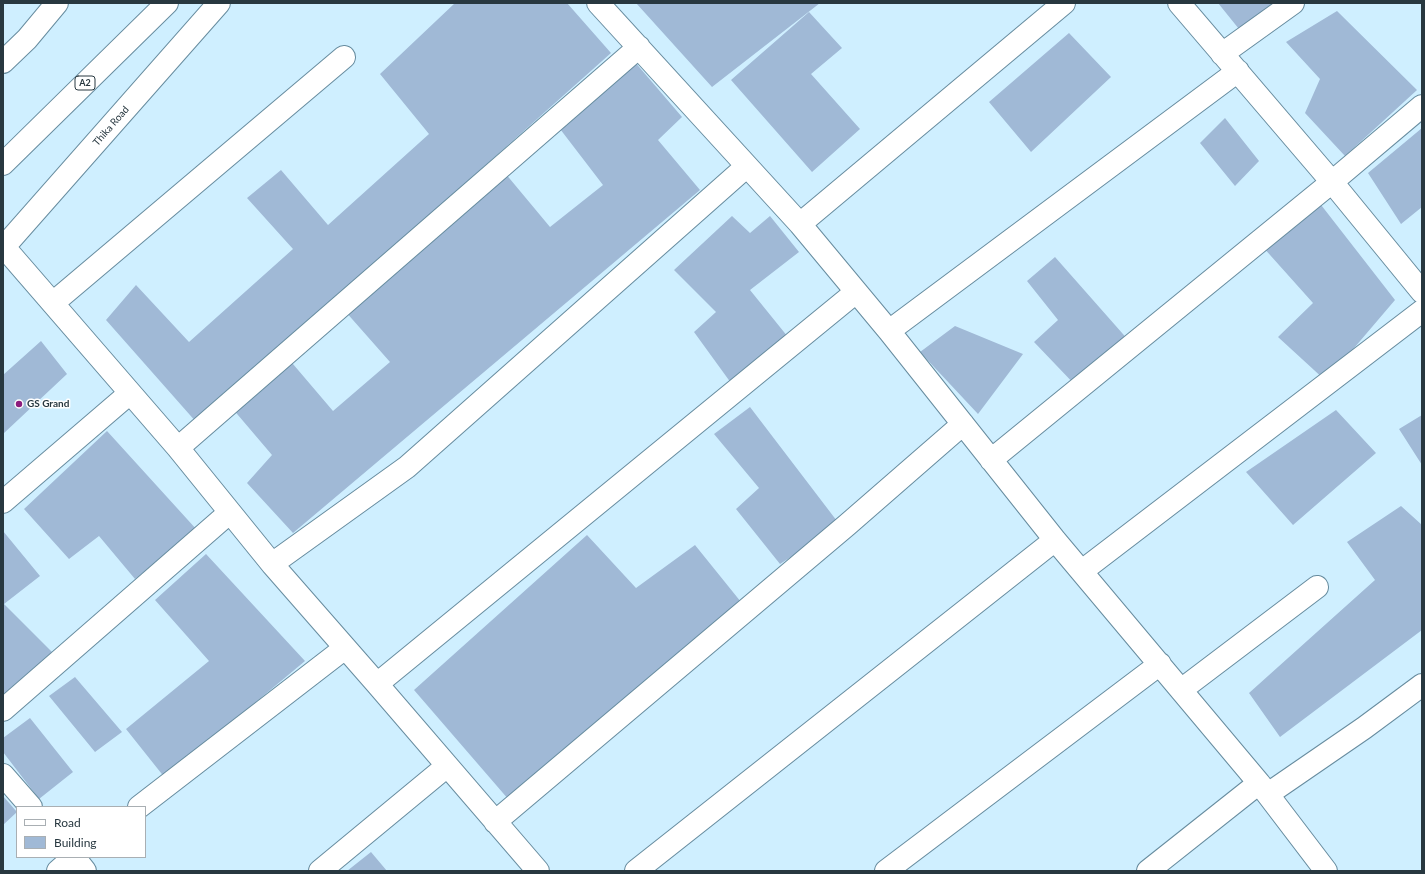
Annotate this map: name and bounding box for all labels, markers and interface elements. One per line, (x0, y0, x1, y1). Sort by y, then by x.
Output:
road number: A2 (75, 76, 95, 90)
street label: Thika Road (91, 104, 131, 148)
place label: GS Grand (27, 398, 69, 410)
marker: GS Grand (14, 399, 24, 409)
legend (16, 806, 146, 858)
text: Road (54, 815, 81, 830)
text: Building (54, 835, 97, 850)

